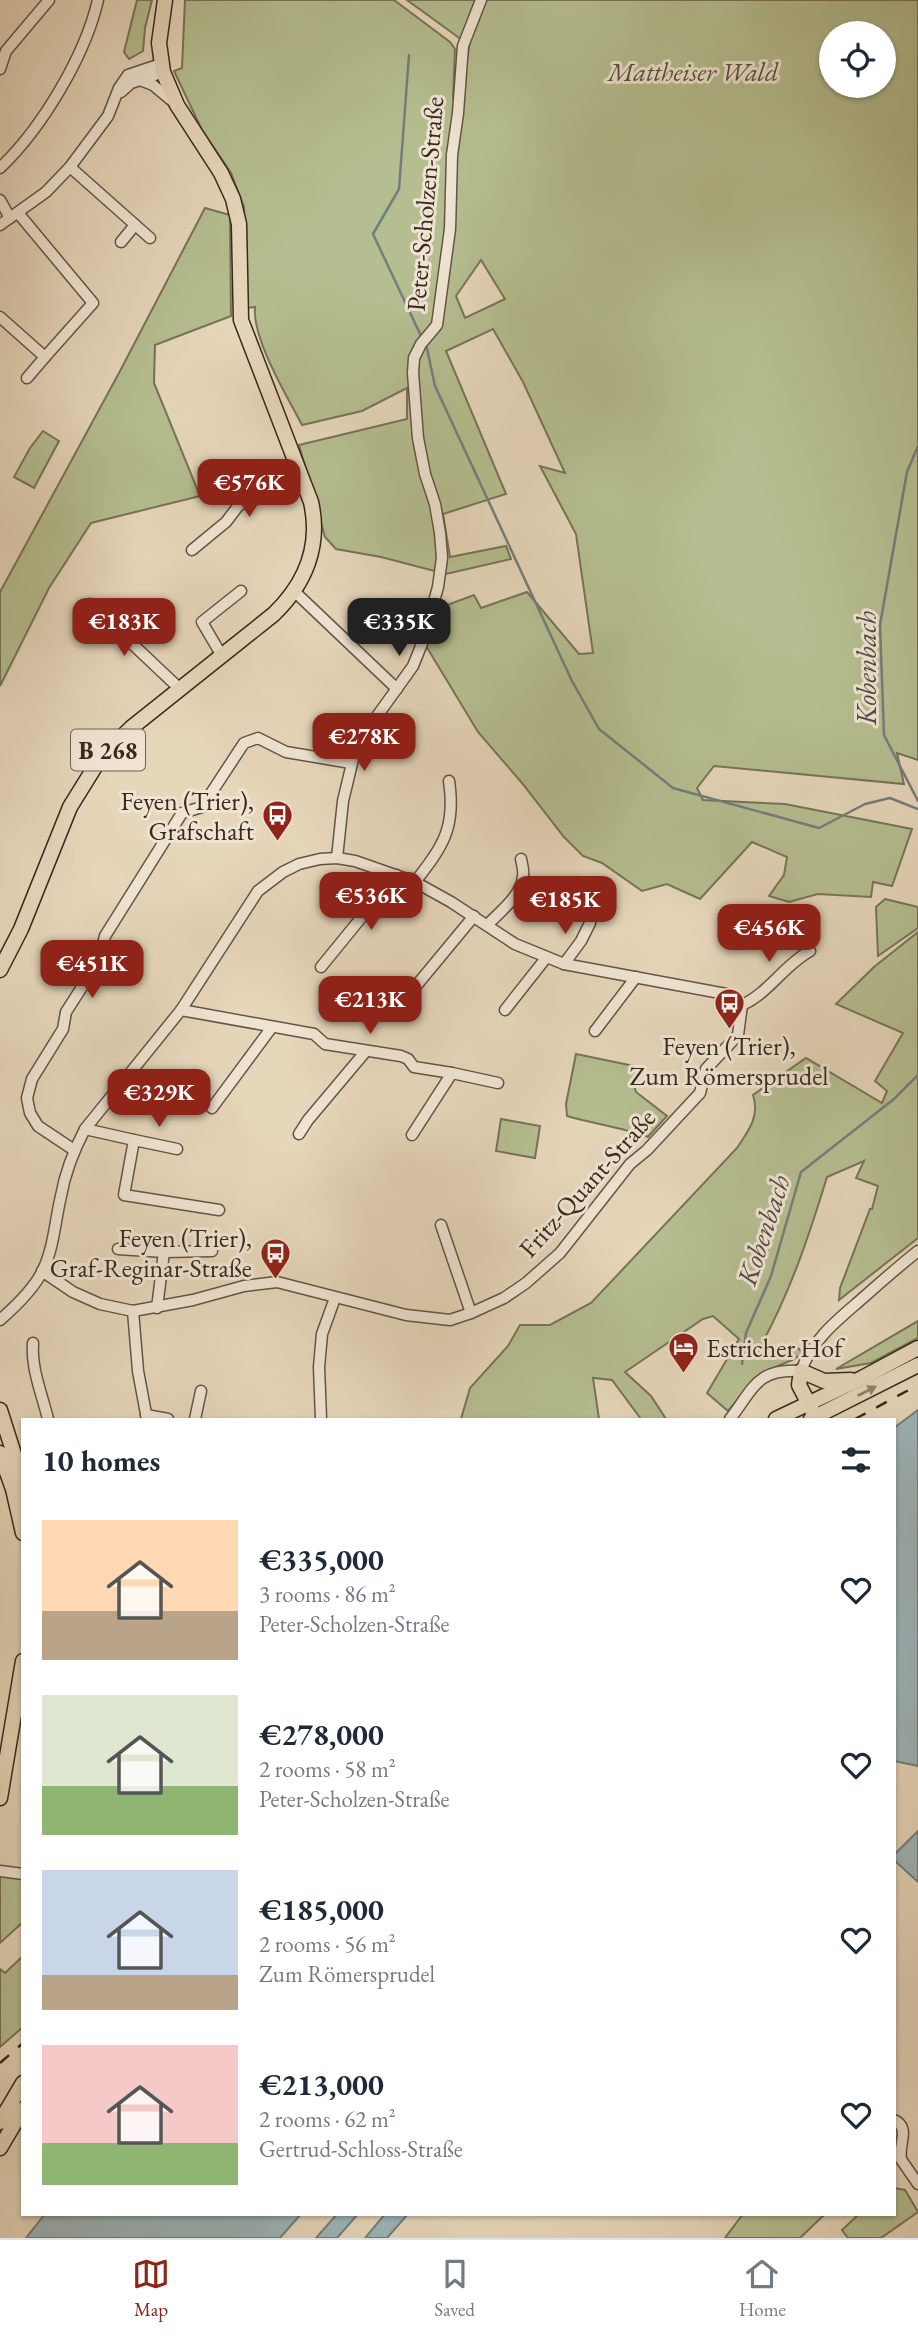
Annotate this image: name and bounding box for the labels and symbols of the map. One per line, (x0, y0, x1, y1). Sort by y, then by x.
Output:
park label: Mattheiser Wald (606, 55, 779, 89)
street label: Peter-Scholzen-Straße (399, 95, 451, 313)
pin: €576K (200, 460, 298, 519)
pin: €183K (75, 598, 173, 658)
pin: €335K (350, 598, 448, 658)
water label: Kobenbach (848, 611, 884, 726)
pin: €278K (315, 714, 413, 773)
road number: B 268 (71, 730, 145, 770)
place label: Feyen (Trier), Grafschaft (120, 784, 254, 848)
bus stop icon: Feyen (Trier), Grafschaft (260, 799, 294, 843)
pin: €536K (322, 872, 420, 932)
pin: €185K (516, 876, 614, 936)
pin: €456K (720, 904, 818, 964)
pin: €451K (43, 940, 141, 1000)
pin: €213K (321, 976, 419, 1036)
bus stop icon: Feyen (Trier), Zum Römersprudel (712, 986, 746, 1030)
place label: Feyen (Trier), Zum Römersprudel (629, 1029, 829, 1093)
pin: €329K (110, 1070, 208, 1129)
street label: Fritz-Quant-Straße (511, 1101, 663, 1265)
water label: Kobenbach (728, 1170, 798, 1291)
place label: Feyen (Trier), Graf-Reginar-Straße (50, 1221, 252, 1285)
bus stop icon: Feyen (Trier), Graf-Reginar-Straße (258, 1236, 292, 1280)
hotel icon: Estricher Hof (666, 1331, 700, 1375)
place label: Estricher Hof (706, 1331, 845, 1365)
one-way arrow (857, 1385, 877, 1396)

